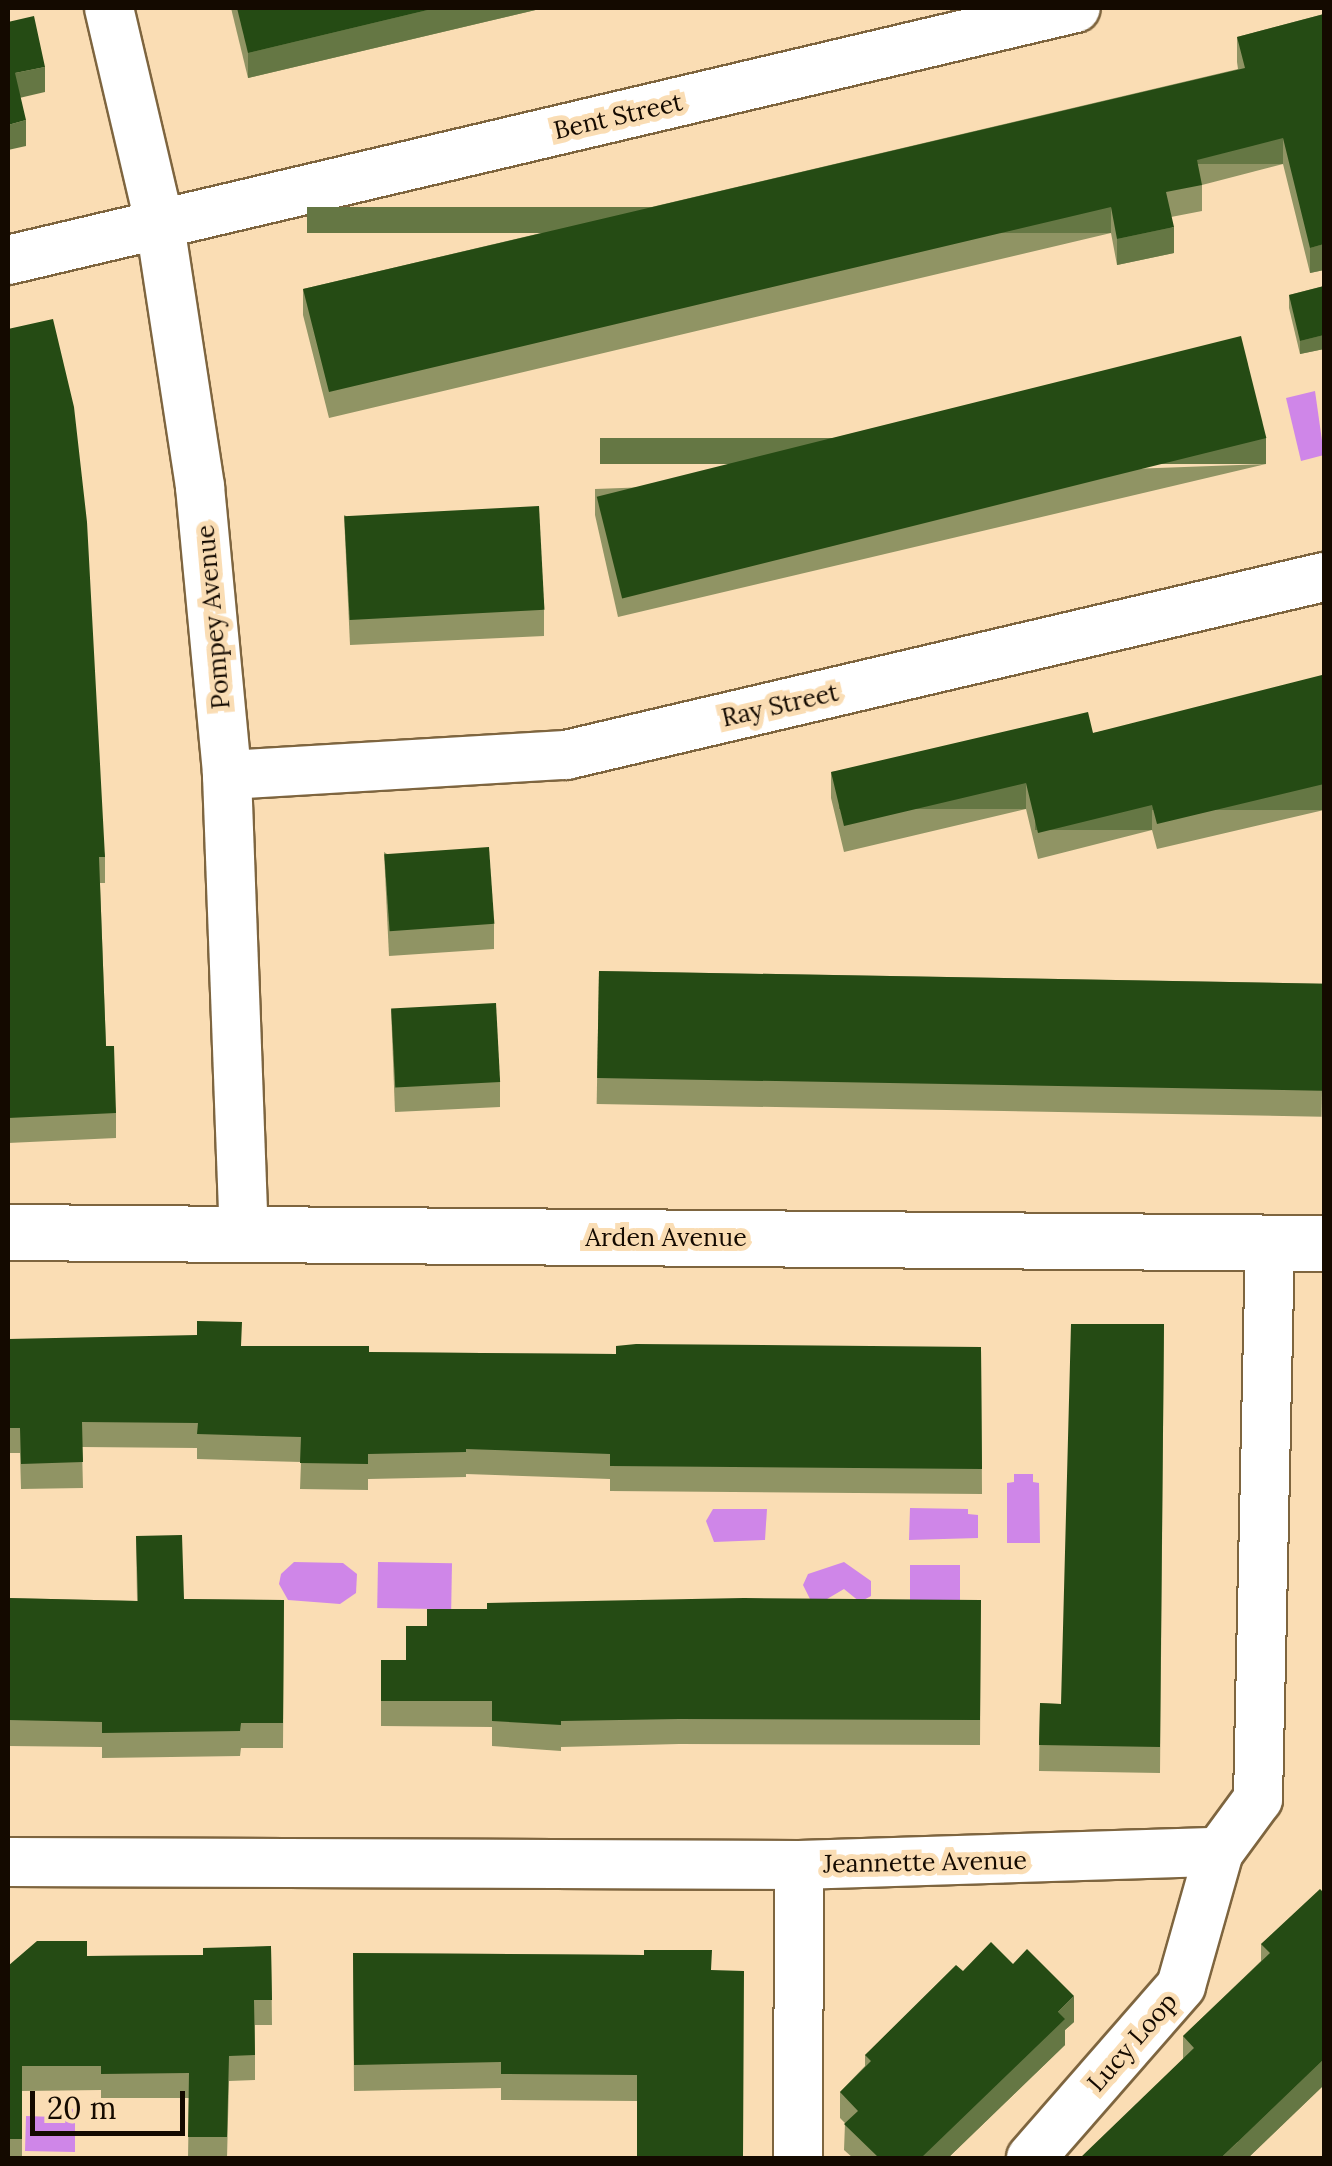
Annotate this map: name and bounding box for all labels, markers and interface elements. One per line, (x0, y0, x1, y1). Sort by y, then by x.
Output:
street label: Bent Street (551, 87, 685, 145)
street label: Pompey Avenue (190, 524, 236, 710)
street label: Ray Street (719, 677, 841, 733)
street label: Arden Avenue (585, 1222, 747, 1252)
street label: Jeannette Avenue (823, 1845, 1027, 1879)
street label: Lucy Loop (1081, 1987, 1183, 2097)
scale bar (35, 2071, 190, 2133)
text: 20 m (47, 2089, 116, 2127)

